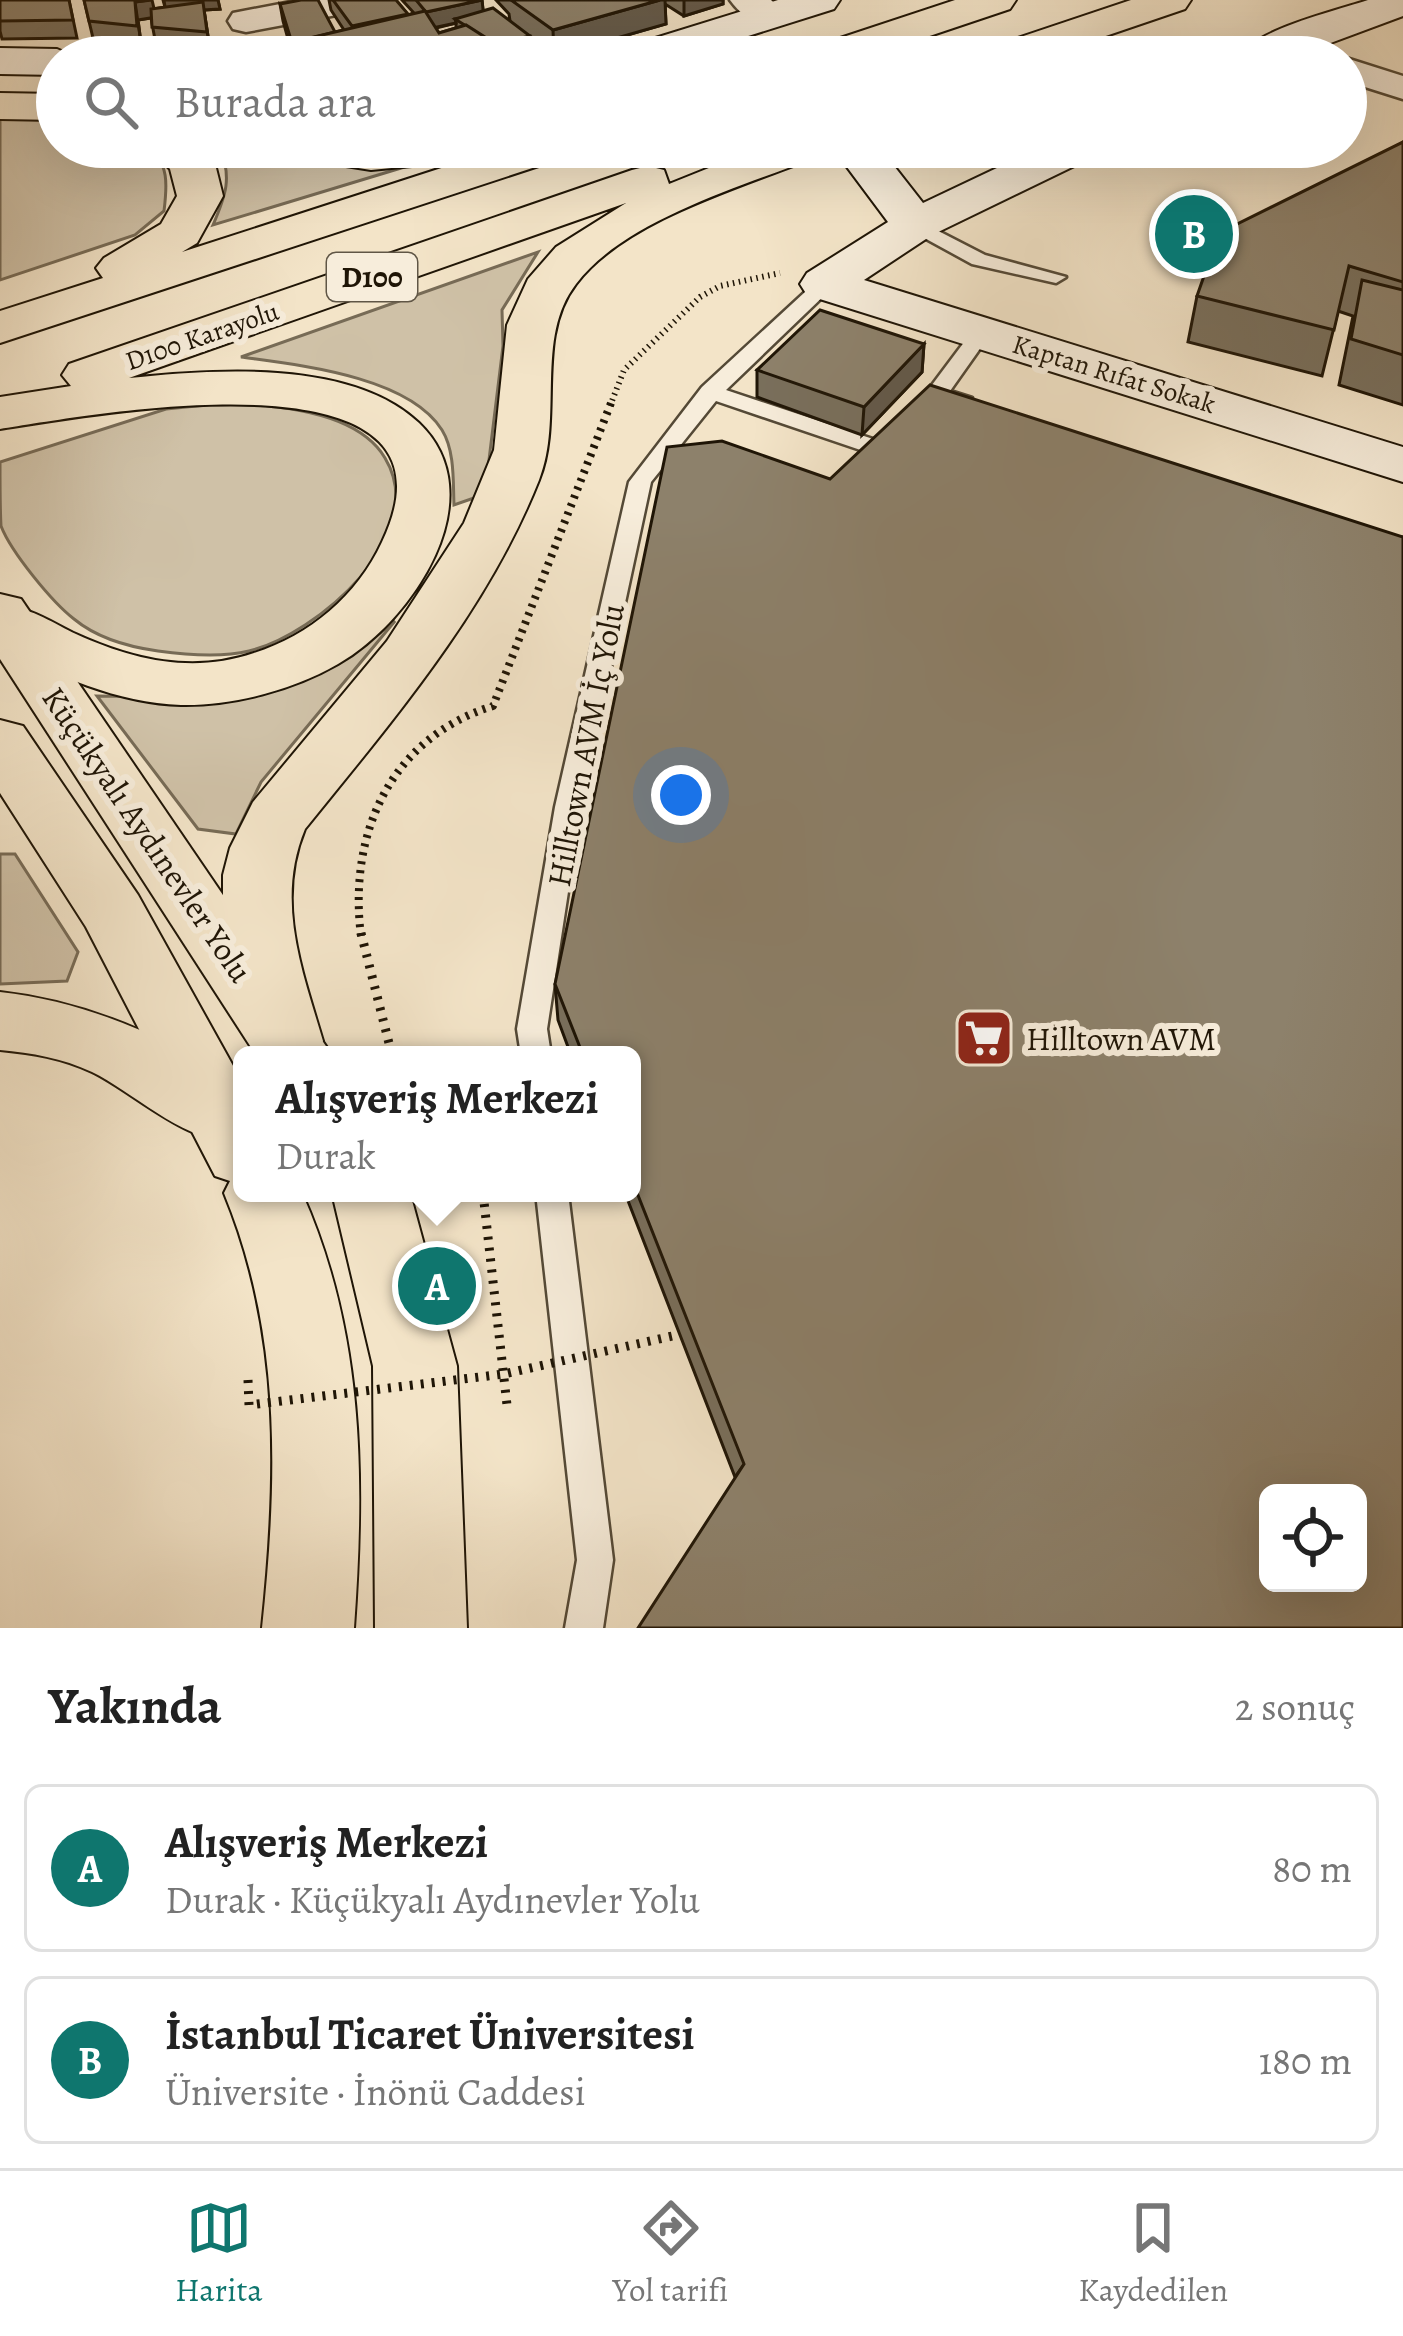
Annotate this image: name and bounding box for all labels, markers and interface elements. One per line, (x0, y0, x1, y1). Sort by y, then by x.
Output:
search box (36, 36, 1367, 168)
icon: search (78, 69, 144, 135)
text: Burada ara (174, 71, 376, 133)
pin: B (1155, 189, 1233, 279)
road number: D100 (327, 253, 417, 301)
street label: D100 Karayolu (120, 293, 284, 379)
street label: Kaptan Rıfat Sokak (1008, 326, 1221, 422)
street label: Hilltown AVM İç Yolu (536, 600, 635, 890)
street label: Küçükyalı Aydınevler Yolu (32, 678, 264, 991)
your location (651, 765, 711, 825)
supermarket icon: Hilltown AVM (953, 1007, 1015, 1069)
place label: Hilltown AVM (1026, 1016, 1216, 1061)
popup (233, 1046, 641, 1202)
text: Alışveriş Merkezi (275, 1067, 599, 1129)
text: Durak (275, 1129, 376, 1182)
pin: A (398, 1241, 476, 1331)
map controls (1259, 1484, 1367, 1592)
button: locate (1259, 1484, 1367, 1592)
text: Yakında (48, 1671, 222, 1741)
text: 2 sonuç (1235, 1680, 1355, 1733)
text: Alışveriş Merkezi (165, 1811, 488, 1873)
text: A (78, 1842, 102, 1895)
text: 80 m (1272, 1842, 1352, 1895)
text: Durak · Küçükyalı Aydınevler Yolu (165, 1873, 700, 1926)
text: İstanbul Ticaret Üniversitesi (165, 2003, 695, 2065)
text: B (78, 2034, 102, 2087)
text: 180 m (1259, 2034, 1352, 2087)
text: Üniversite · İnönü Caddesi (165, 2065, 586, 2118)
tab: Harita (175, 2195, 263, 2312)
tab: Yol tarifi (613, 2195, 728, 2312)
tab: Kaydedilen (1078, 2195, 1228, 2312)

